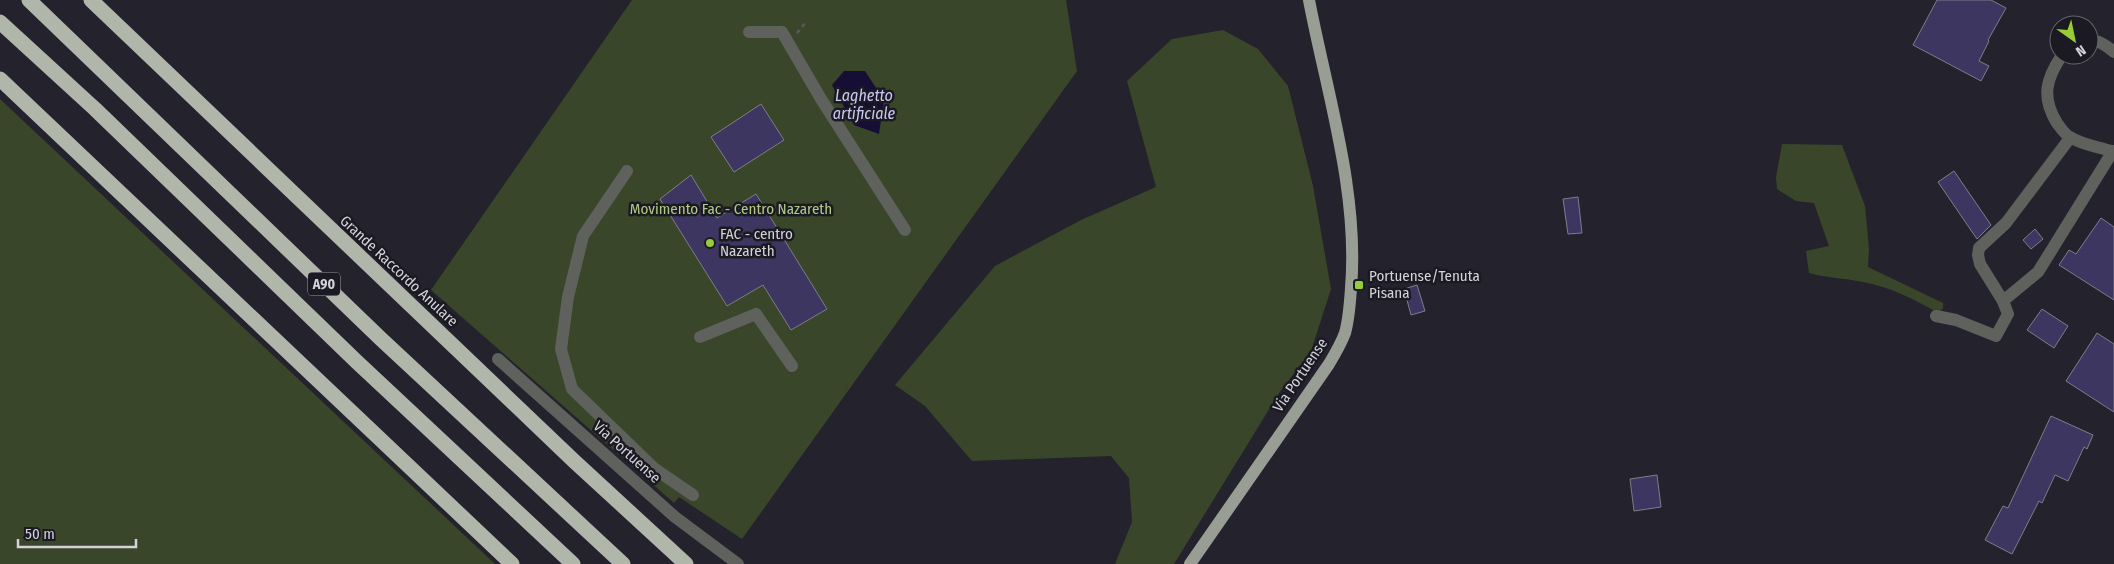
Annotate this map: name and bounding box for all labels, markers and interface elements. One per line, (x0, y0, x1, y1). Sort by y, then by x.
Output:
north arrow (2049, 15, 2099, 65)
text: N (2073, 41, 2089, 60)
water label: Laghetto artificiale (833, 86, 896, 123)
park label: Movimento Fac - Centro Nazareth (630, 200, 832, 218)
street label: Grande Raccordo Anulare (336, 212, 462, 330)
place label: FAC - centro Nazareth (720, 225, 793, 260)
marker: FAC - centro Nazareth (704, 237, 716, 249)
place label: Portuense/Tenuta Pisana (1369, 267, 1480, 302)
road number: A90 (308, 272, 340, 296)
marker: Portuense/Tenuta Pisana (1353, 279, 1365, 291)
street label: Via Portuense (1269, 335, 1331, 415)
street label: Via Portuense (590, 417, 664, 487)
scale bar (18, 516, 135, 548)
text: 50 m (25, 525, 55, 543)

